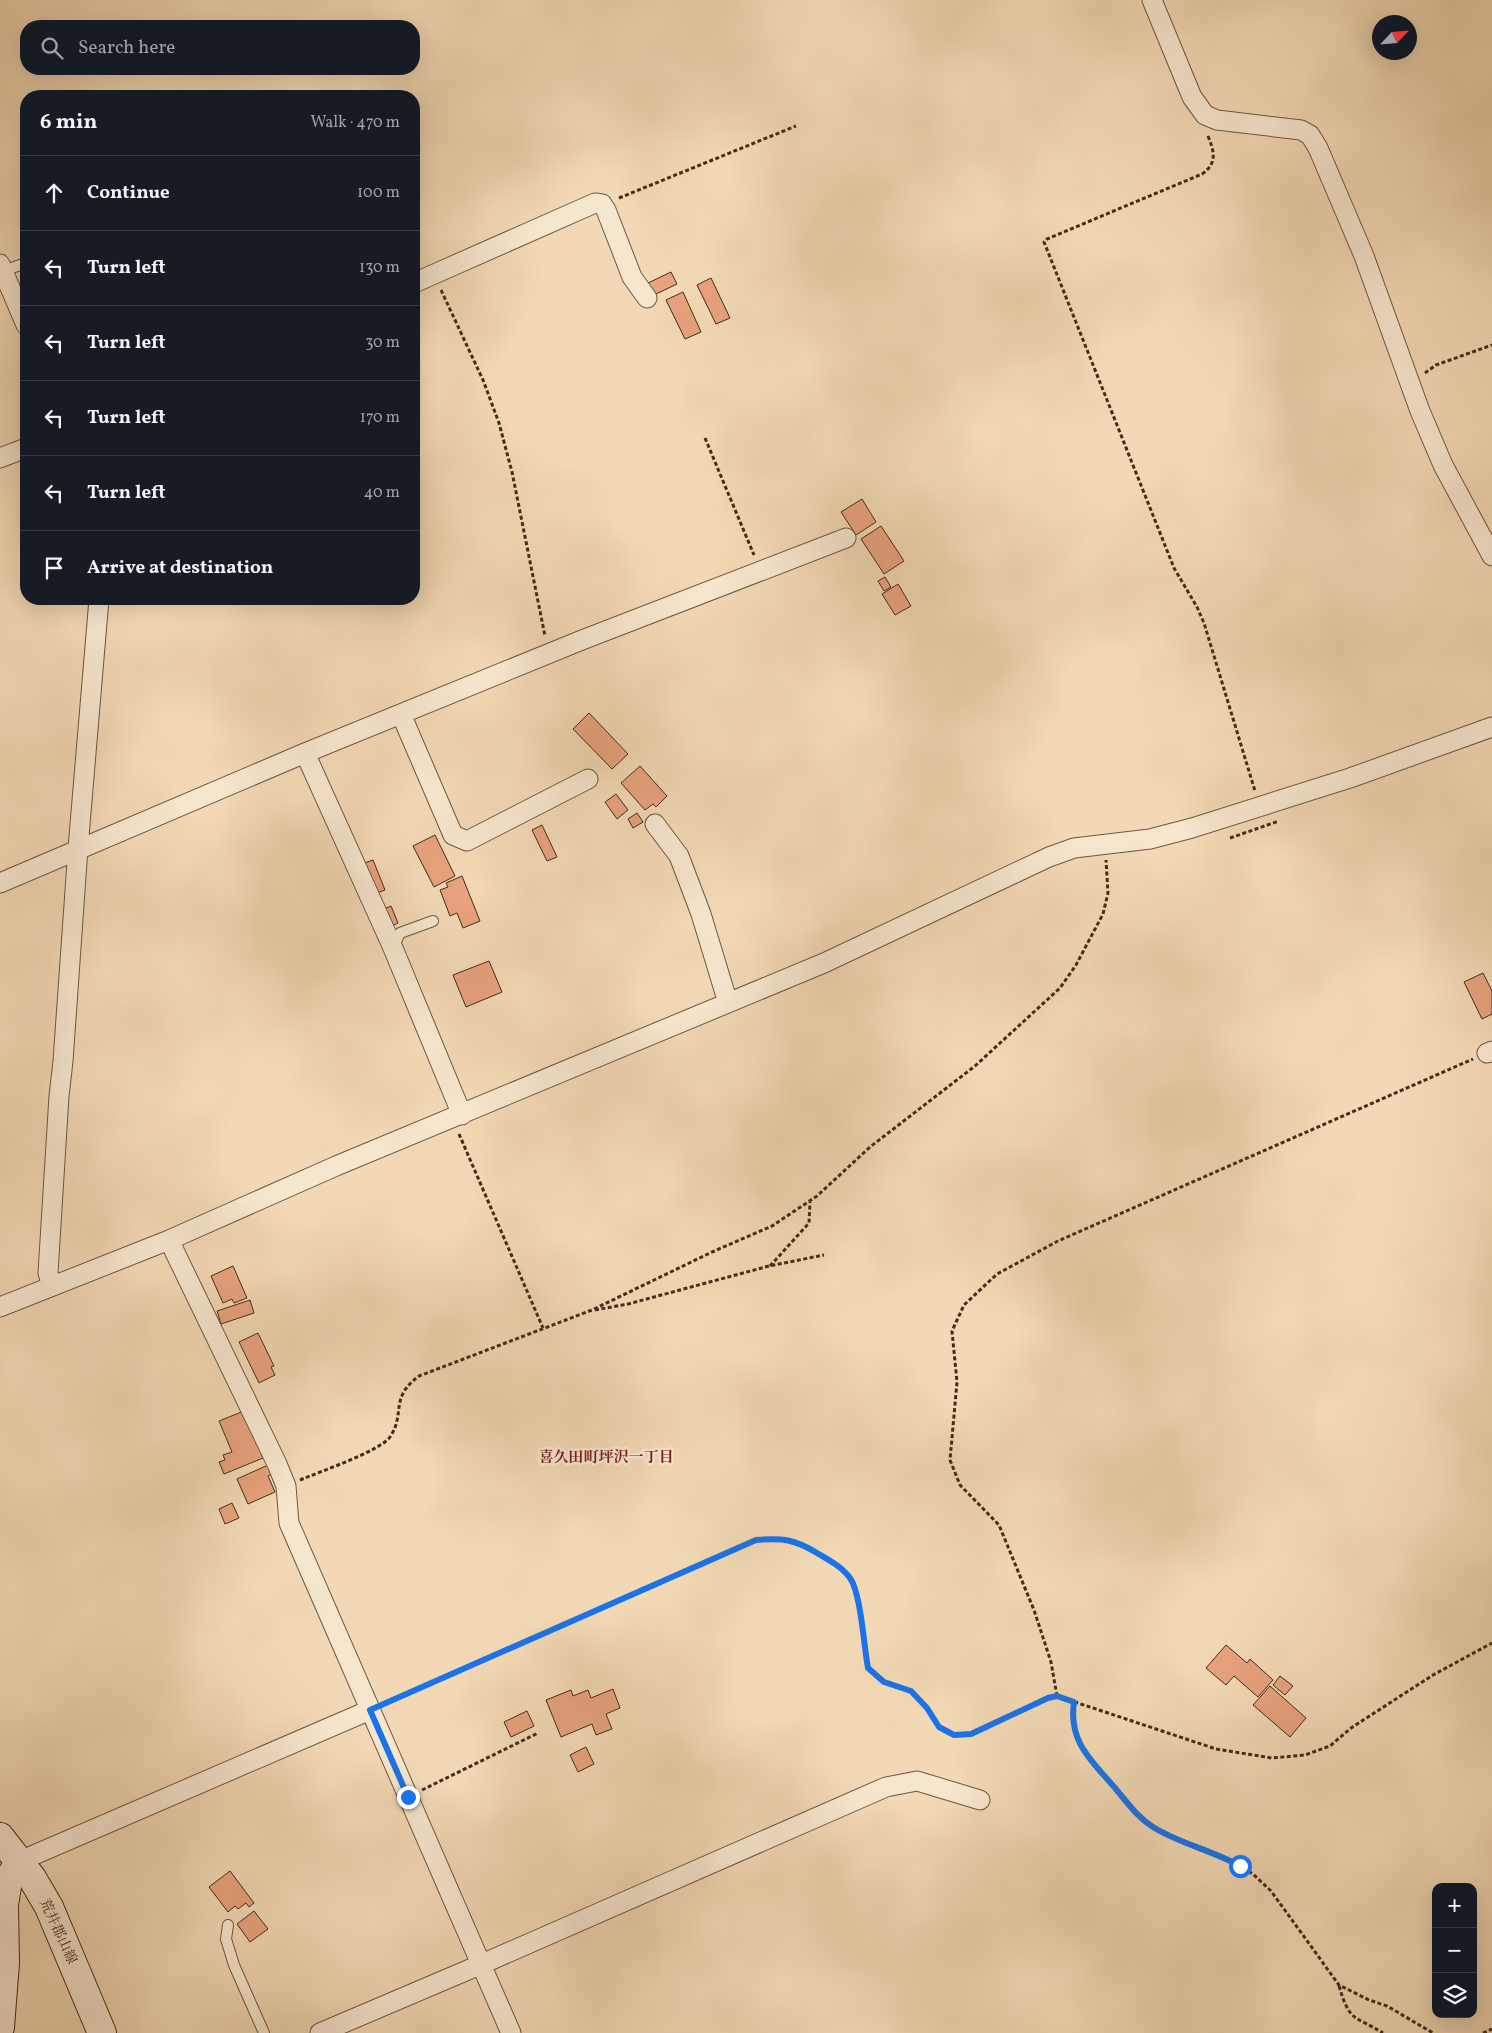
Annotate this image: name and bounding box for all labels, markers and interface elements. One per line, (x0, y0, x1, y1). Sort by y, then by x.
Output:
north arrow (1372, 15, 1417, 60)
search box (20, 20, 420, 75)
icon: search (38, 34, 66, 62)
text: Search here (78, 35, 175, 61)
text: 6 min (40, 108, 97, 137)
text: Walk · 470 m (310, 112, 400, 134)
icon: ahead (40, 179, 68, 207)
text: Continue (87, 180, 170, 206)
text: 100 m (357, 182, 400, 204)
icon: left (40, 254, 68, 282)
text: Turn left (87, 255, 166, 281)
text: 130 m (359, 257, 400, 279)
icon: left (40, 329, 68, 357)
text: Turn left (87, 330, 166, 356)
text: 30 m (365, 332, 400, 354)
icon: left (40, 404, 68, 432)
text: Turn left (87, 405, 166, 431)
text: 170 m (360, 407, 400, 429)
icon: left (40, 479, 68, 507)
text: Turn left (87, 480, 166, 506)
text: 40 m (364, 482, 400, 504)
icon: arrive (40, 554, 68, 582)
text: Arrive at destination (87, 555, 273, 581)
district label: 喜久田町坪沢一丁目 (538, 1448, 674, 1469)
route end (397, 1786, 420, 1809)
route start (1229, 1855, 1252, 1878)
map controls (1432, 1883, 1477, 2018)
button: + (1432, 1883, 1477, 1928)
street label: 荒井郡山線 (34, 1896, 81, 1967)
button: − (1432, 1928, 1477, 1973)
button: layers (1432, 1973, 1477, 2018)

